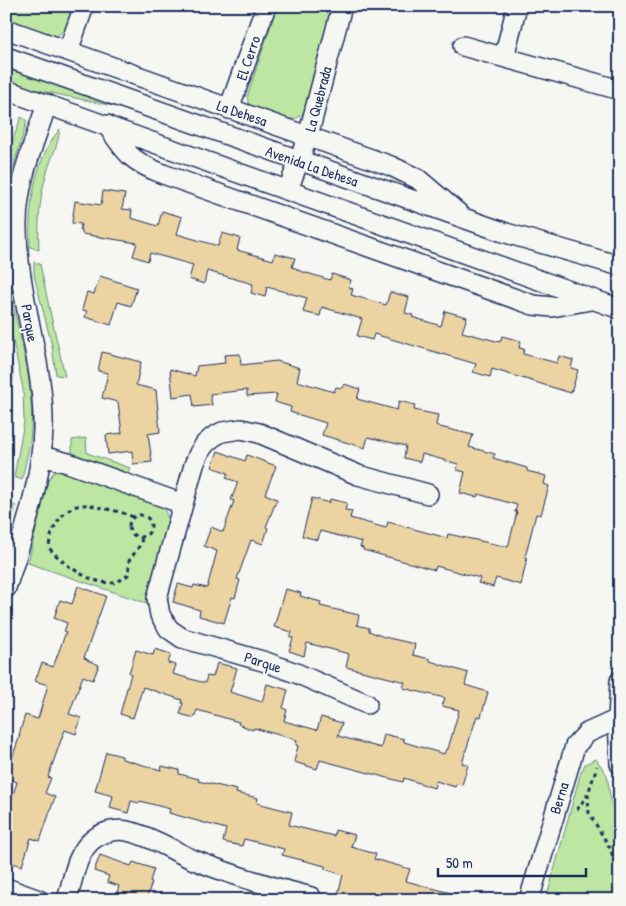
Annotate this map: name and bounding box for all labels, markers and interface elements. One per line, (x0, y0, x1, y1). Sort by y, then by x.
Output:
street label: El Cerro (231, 33, 265, 83)
street label: La Quebrada (299, 64, 337, 134)
street label: La Dehesa (214, 95, 270, 131)
street label: Avenida La Dehesa (263, 140, 361, 192)
street label: Parque (16, 303, 44, 343)
street label: Parque (242, 646, 284, 678)
street label: Berna (544, 780, 574, 816)
scale bar (438, 846, 586, 878)
text: 50 m (446, 852, 473, 873)

